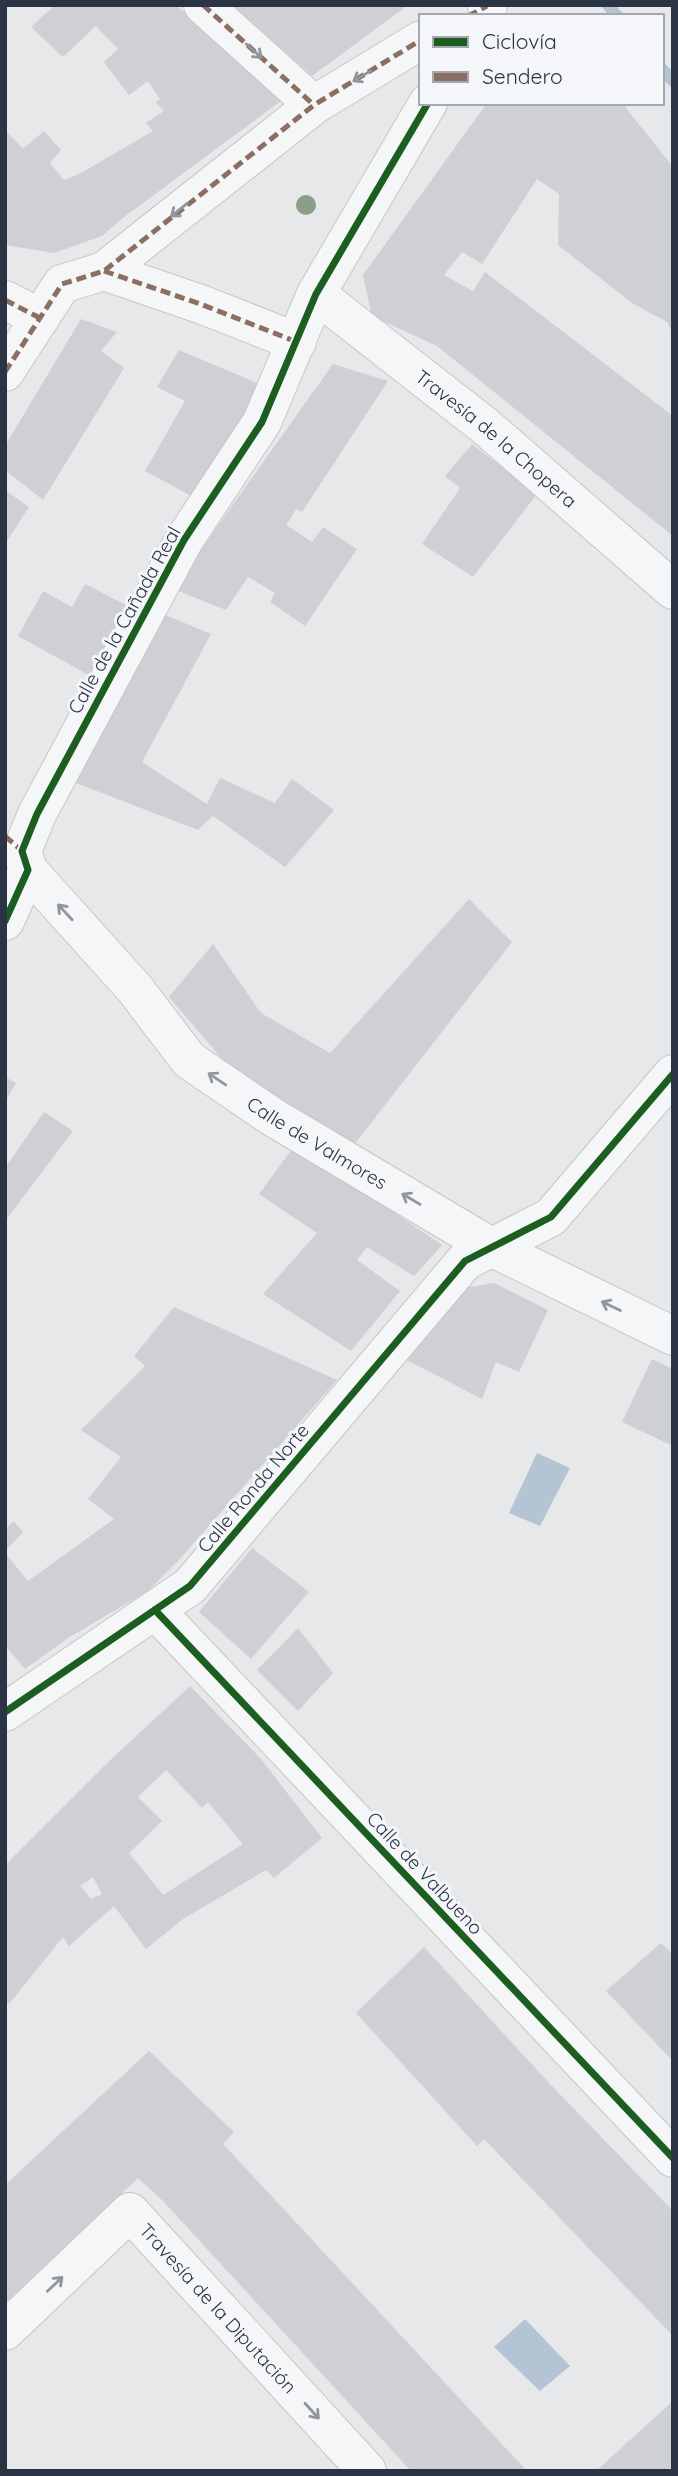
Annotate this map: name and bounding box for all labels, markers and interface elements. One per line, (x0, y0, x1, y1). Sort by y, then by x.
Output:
legend (419, 14, 664, 105)
text: Ciclovía (482, 28, 557, 54)
one-way arrow (245, 43, 263, 59)
text: Sendero (482, 63, 563, 89)
one-way arrow (353, 69, 373, 83)
one-way arrow (171, 202, 189, 218)
street label: Travesía de la Chopera (411, 364, 582, 513)
street label: Calle de la Cañada Real (62, 522, 186, 718)
one-way arrow (56, 904, 73, 921)
one-way arrow (208, 1072, 228, 1086)
street label: Calle de Valmores (243, 1091, 392, 1195)
one-way arrow (401, 1192, 421, 1206)
one-way arrow (601, 1299, 622, 1312)
street label: Calle Ronda Norte (192, 1418, 314, 1558)
street label: Calle de Valbueno (362, 1806, 488, 1940)
street label: Travesía de la Diputación (134, 2218, 302, 2398)
one-way arrow (46, 2275, 63, 2292)
one-way arrow (304, 2402, 320, 2420)

